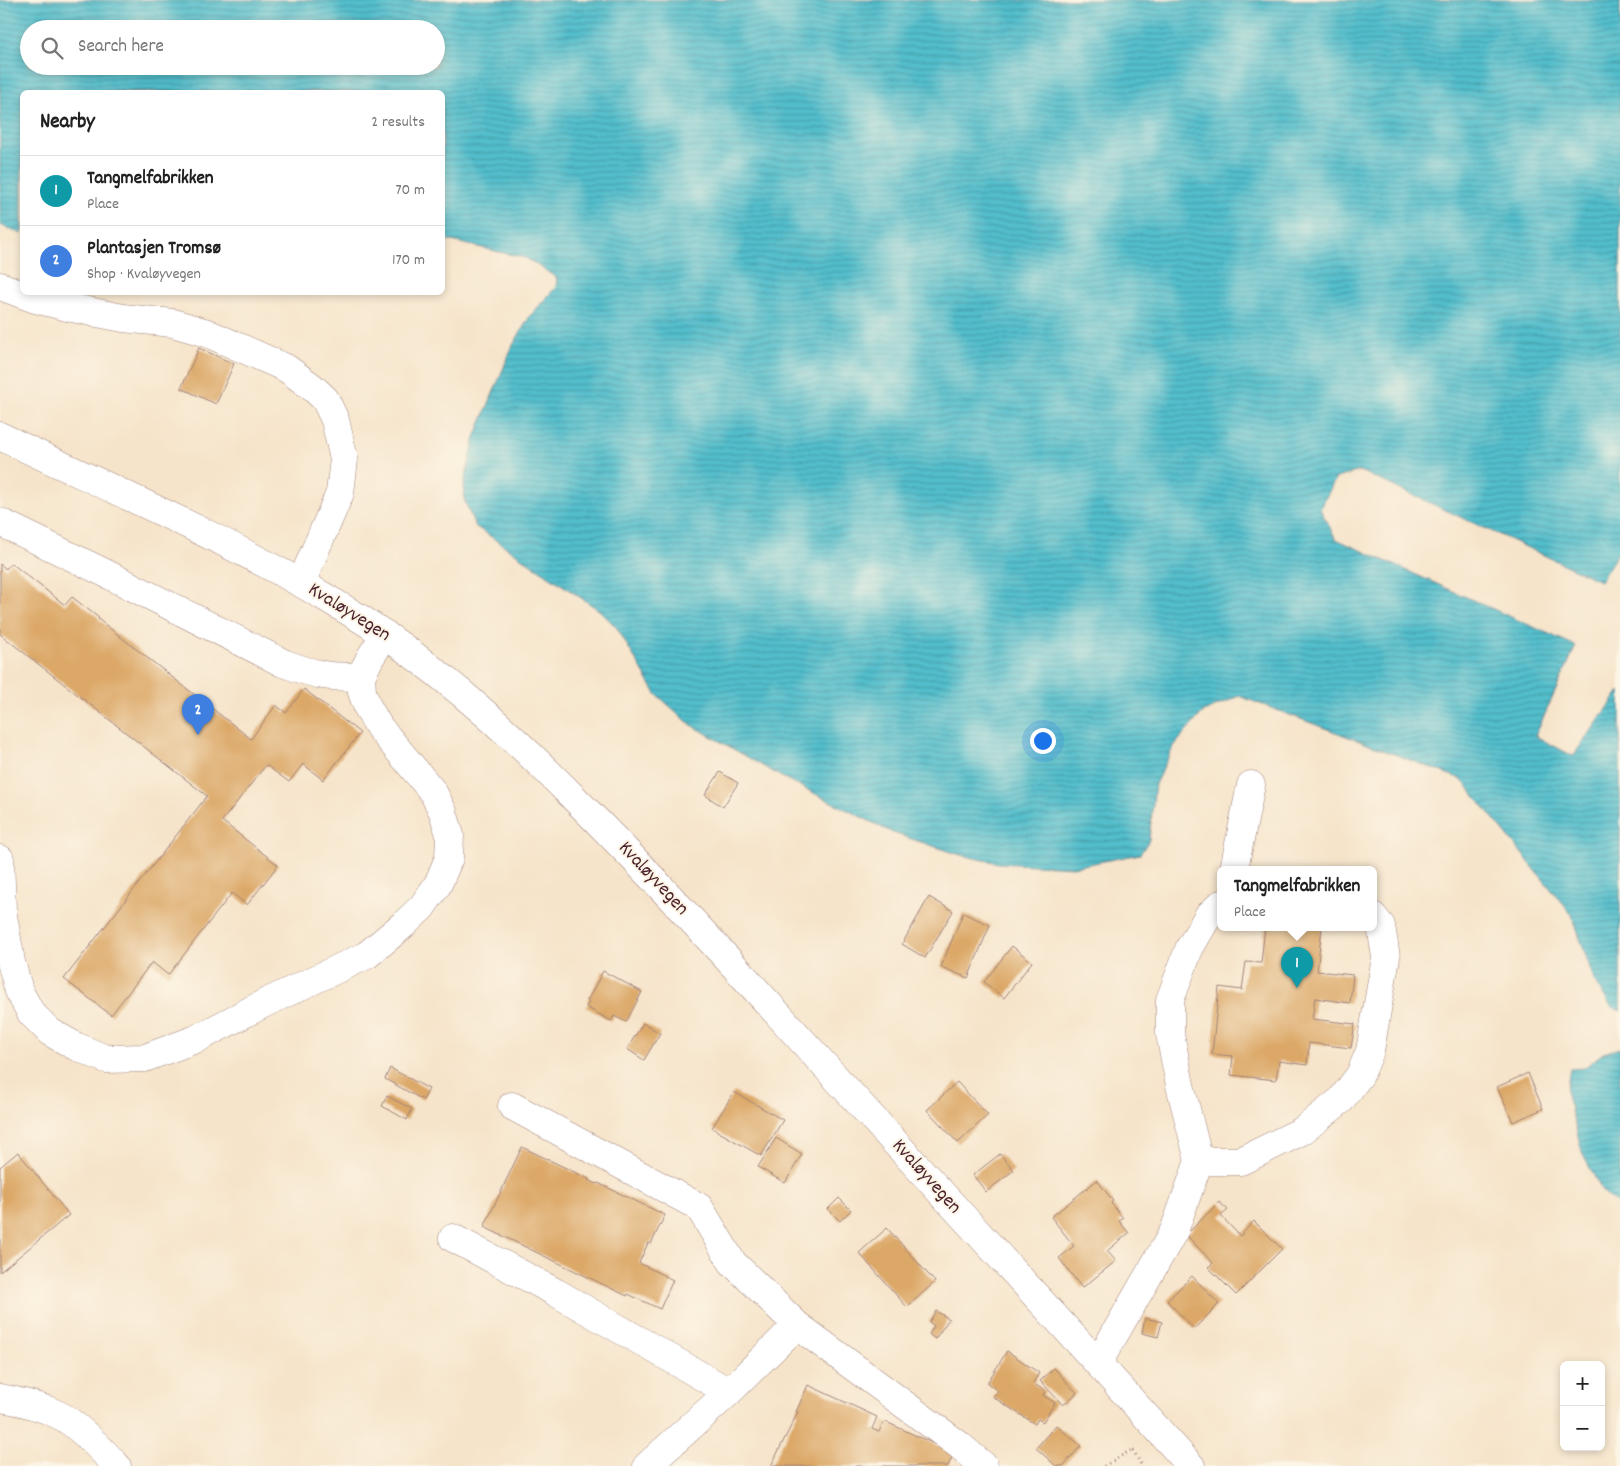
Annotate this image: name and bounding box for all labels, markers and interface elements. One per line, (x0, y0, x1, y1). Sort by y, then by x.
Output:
search box (20, 20, 445, 75)
icon: search (38, 34, 66, 62)
text: Search here (78, 34, 164, 61)
text: Nearby (40, 108, 95, 138)
text: 2 results (371, 111, 425, 134)
text: Tangmelfabrikken (87, 166, 214, 193)
text: 1 (54, 179, 58, 202)
text: 70 m (395, 179, 425, 202)
text: Place (87, 193, 119, 216)
text: Plantasjen Tromsø (87, 236, 221, 263)
text: 2 (53, 249, 60, 272)
text: 170 m (392, 249, 425, 272)
text: Shop · Kvaløyvegen (87, 263, 201, 286)
street label: Kvaløyvegen (302, 577, 396, 649)
pin: 2 (182, 694, 214, 735)
your location (1030, 728, 1056, 754)
street label: Kvaløyvegen (611, 836, 695, 922)
popup (1217, 866, 1377, 931)
text: Tangmelfabrikken (1234, 874, 1360, 901)
text: Place (1234, 901, 1266, 924)
pin: 1 (1281, 947, 1313, 988)
street label: Kvaløyvegen (885, 1133, 967, 1221)
map controls (1560, 1361, 1605, 1451)
button: + (1560, 1361, 1605, 1406)
button: − (1560, 1406, 1605, 1451)

